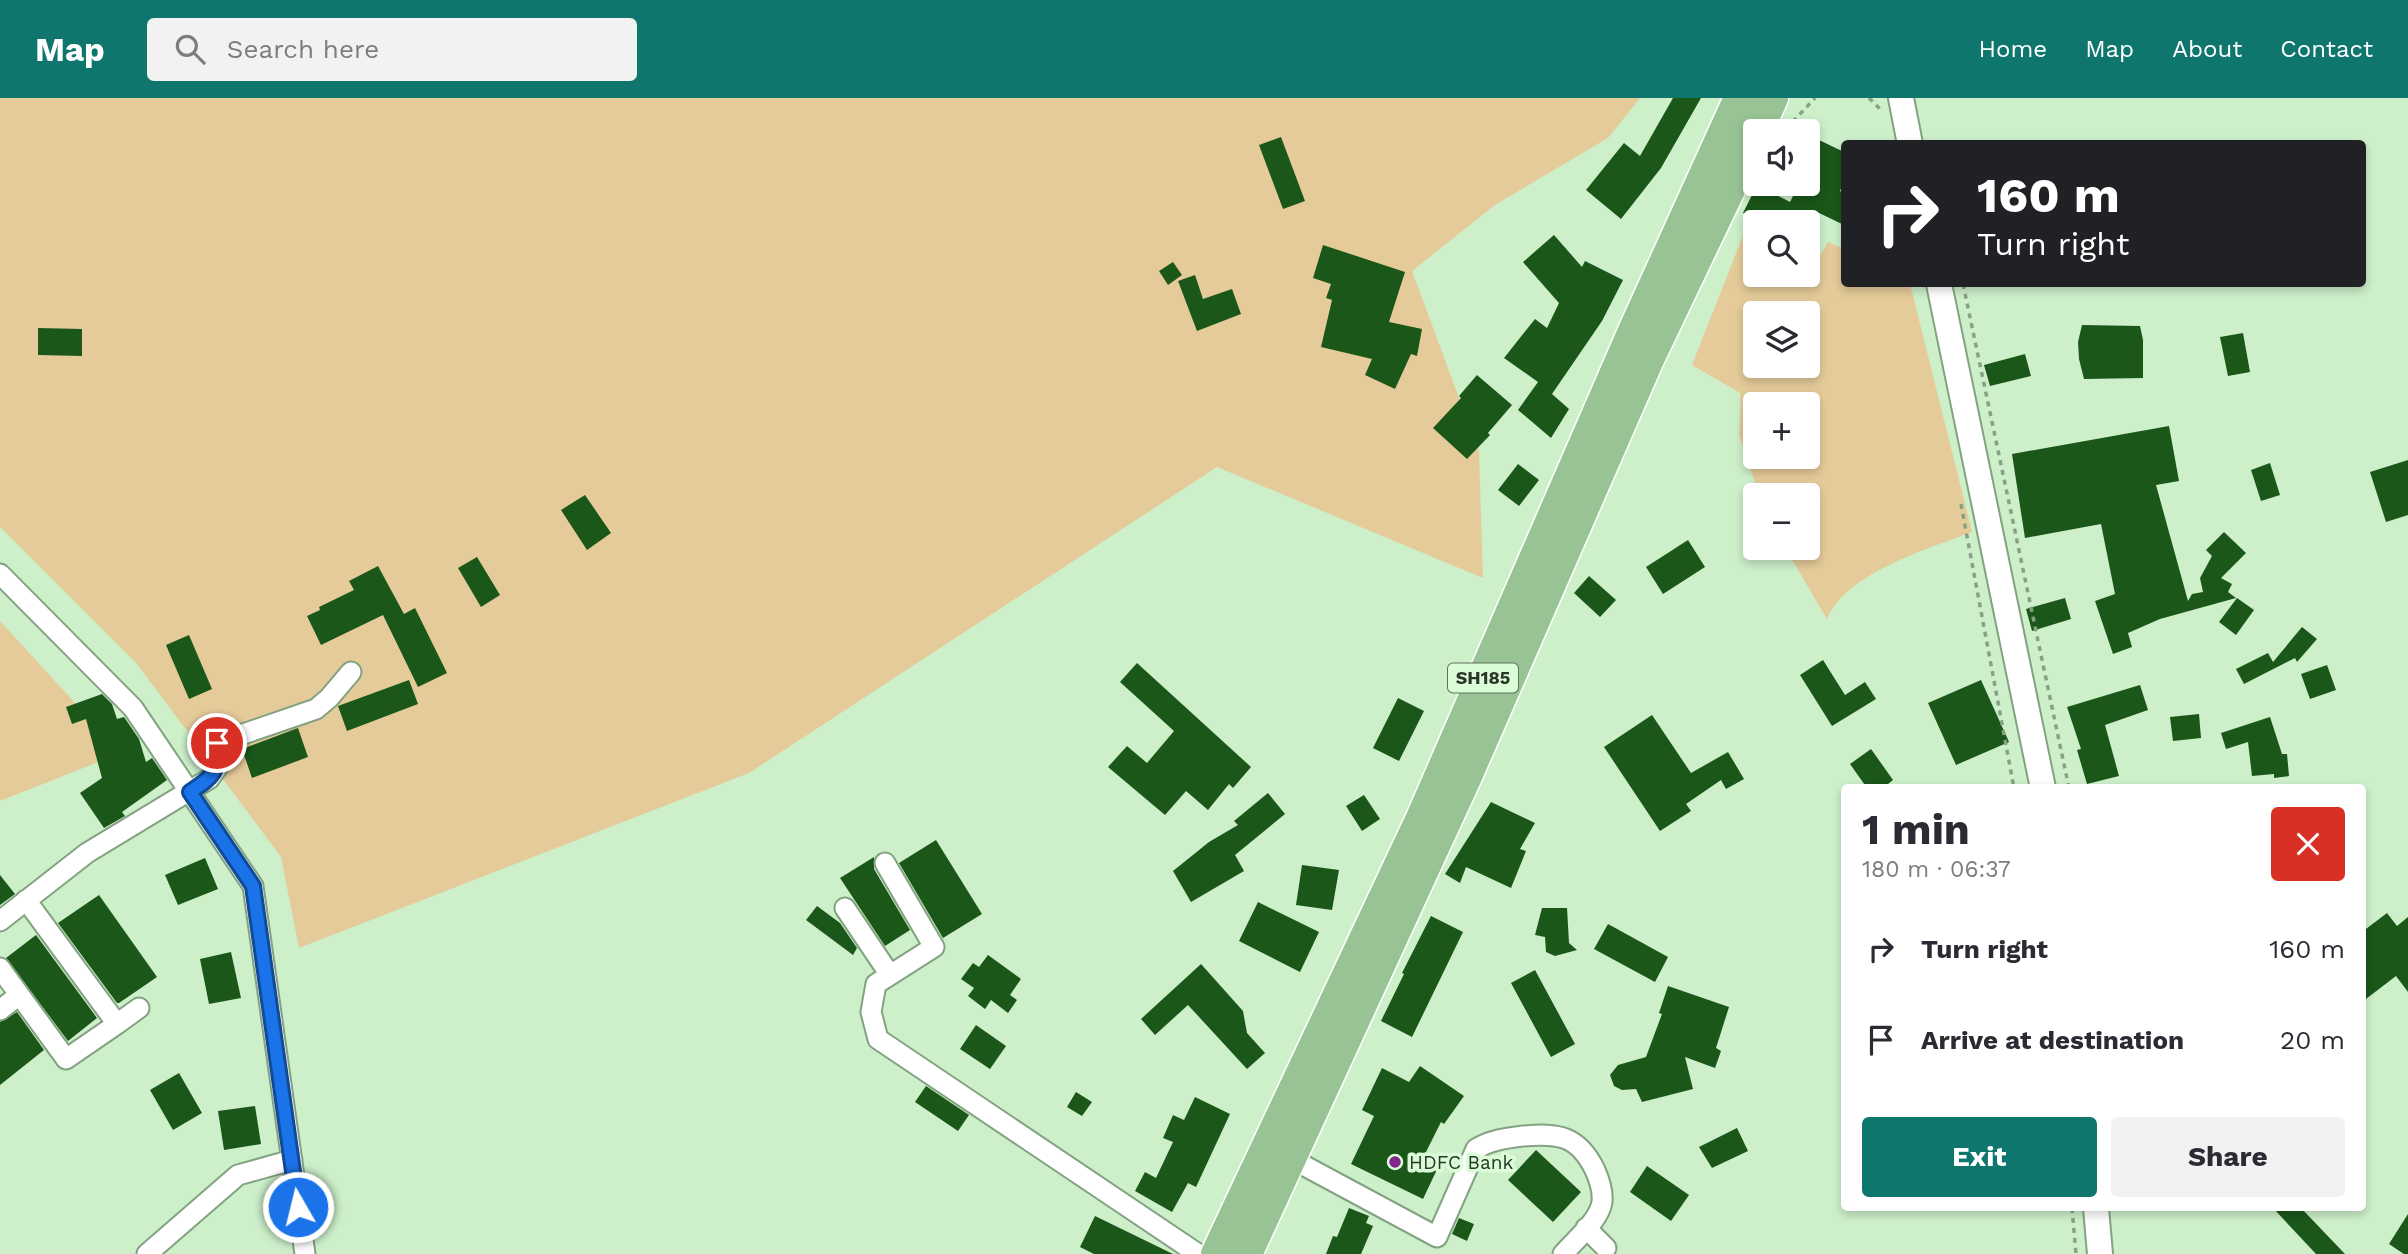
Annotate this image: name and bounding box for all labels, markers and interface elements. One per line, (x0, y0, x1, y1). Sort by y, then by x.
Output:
search box (147, 18, 637, 81)
text: Map (35, 30, 105, 69)
icon: search (171, 30, 209, 68)
text: Search here (227, 34, 379, 64)
text: Home (1979, 35, 2047, 63)
text: Map (2085, 35, 2134, 63)
text: About (2172, 35, 2242, 63)
text: Contact (2280, 35, 2373, 63)
map controls (1743, 119, 1820, 560)
button: sound (1743, 119, 1820, 196)
text: 160 m (1977, 166, 2120, 224)
icon: right (1862, 168, 1953, 259)
button: search (1743, 210, 1820, 287)
text: Turn right (1977, 225, 2129, 263)
button: layers (1743, 301, 1820, 378)
button: + (1743, 392, 1820, 469)
button: − (1743, 483, 1820, 560)
road number: SH185 (1448, 664, 1518, 692)
pin (187, 713, 247, 773)
icon: arrive (198, 724, 236, 762)
text: 1 min (1862, 805, 1970, 854)
button: close (2271, 807, 2345, 881)
text: 180 m · 06:37 (1862, 856, 2011, 883)
icon: right (1862, 930, 1900, 968)
text: Turn right (1921, 934, 2048, 964)
text: 160 m (2269, 934, 2345, 964)
icon: arrive (1862, 1021, 1900, 1059)
text: Arrive at destination (1921, 1025, 2184, 1055)
text: 20 m (2280, 1025, 2345, 1055)
button: Exit (1862, 1117, 2097, 1197)
button: Share (2111, 1117, 2345, 1197)
place label: HDFC Bank (1409, 1151, 1513, 1174)
marker: HDFC Bank (1387, 1154, 1403, 1170)
position arrow (261, 1170, 335, 1244)

